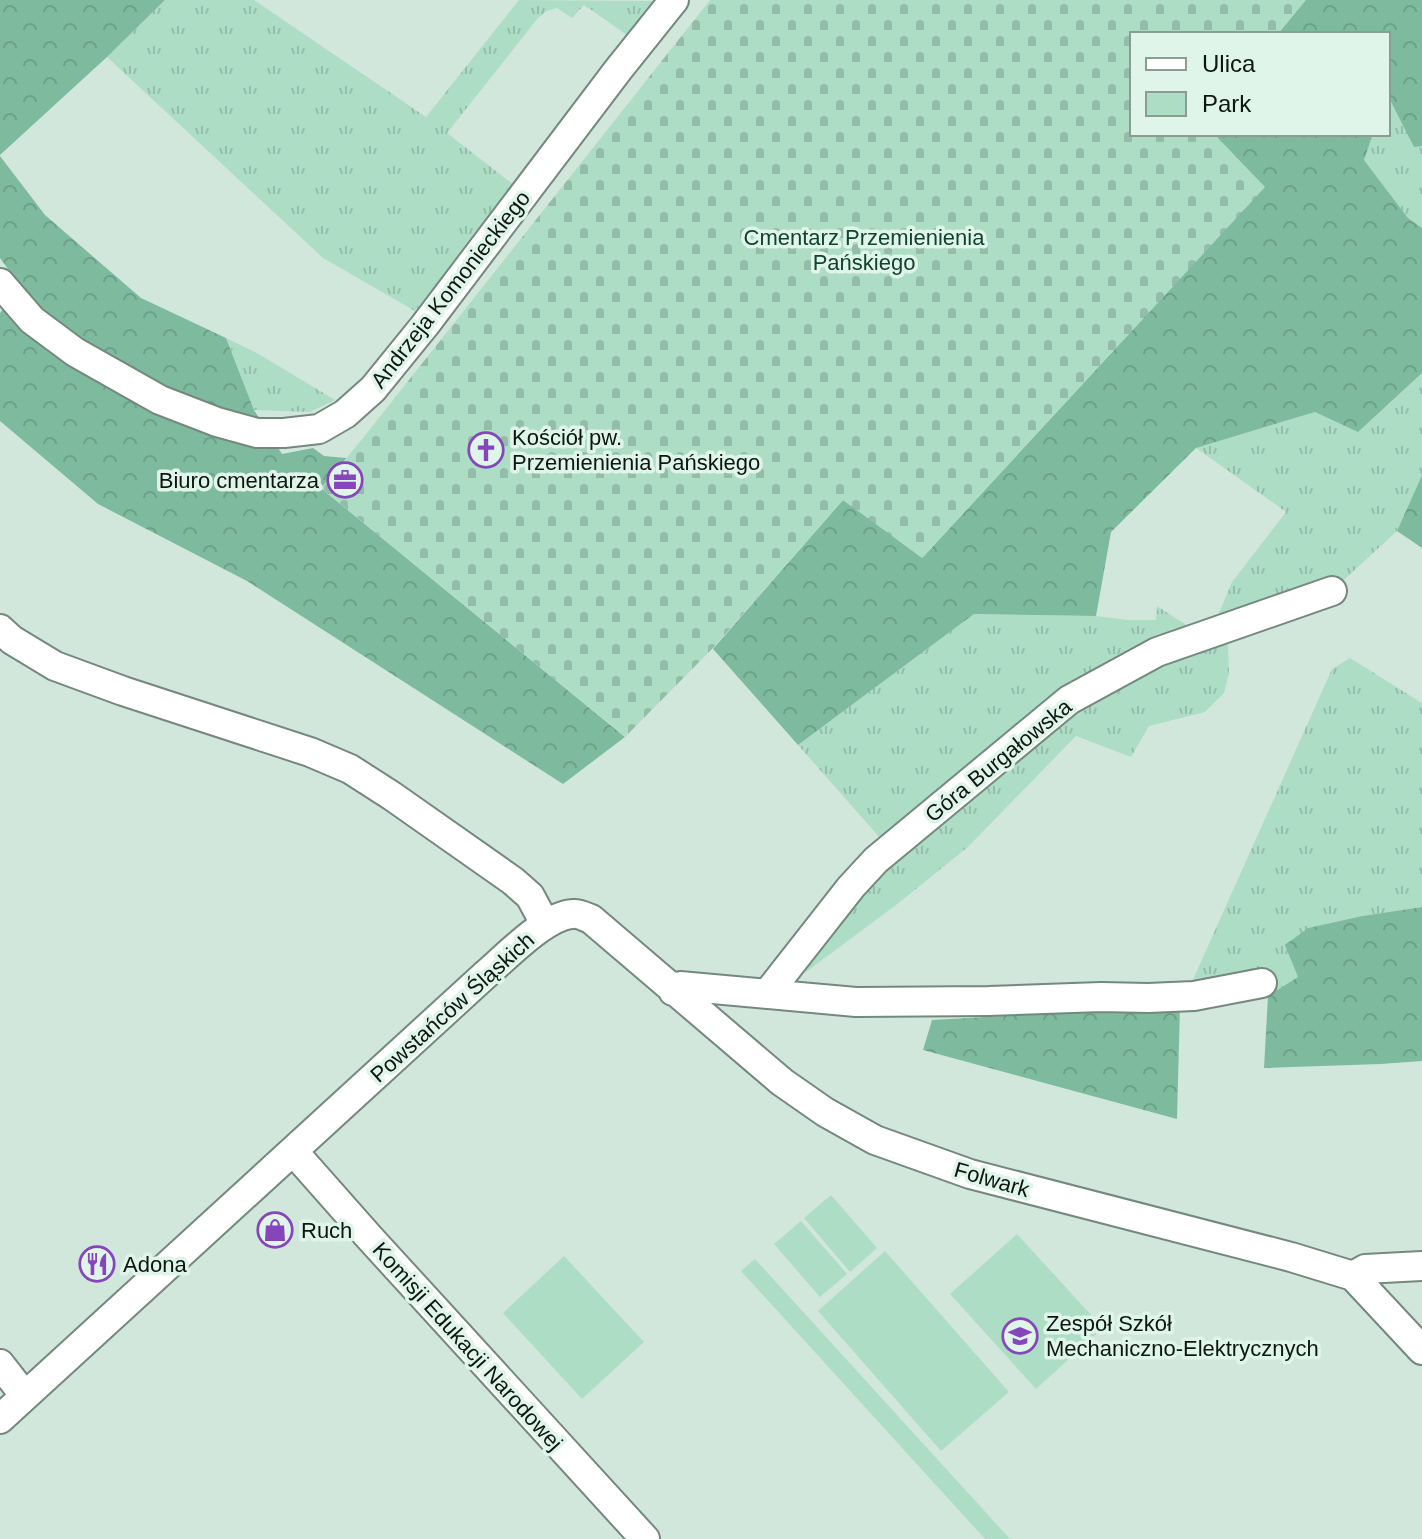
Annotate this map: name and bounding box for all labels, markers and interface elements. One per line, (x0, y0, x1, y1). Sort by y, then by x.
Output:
legend (1130, 32, 1390, 136)
text: Ulica (1202, 50, 1256, 77)
text: Park (1202, 90, 1252, 117)
street label: Andrzeja Komonieckiego (366, 186, 535, 393)
park label: Cmentarz Przemienienia Pańskiego (744, 225, 985, 275)
place label: Kościół pw. Przemienienia Pańskiego (512, 425, 760, 475)
church icon: Kościół pw. Przemienienia Pańskiego (467, 431, 505, 469)
office icon: Biuro cmentarza (326, 461, 364, 499)
place label: Biuro cmentarza (159, 468, 320, 493)
street label: Góra Burgałowska (920, 693, 1077, 827)
street label: Powstańców Śląskich (365, 927, 539, 1087)
street label: Folwark (951, 1157, 1033, 1202)
shop icon: Ruch (256, 1211, 294, 1249)
place label: Ruch (301, 1218, 352, 1243)
street label: Komisji Edukacji Narodowej (368, 1237, 568, 1456)
restaurant icon: Adona (78, 1245, 116, 1283)
place label: Adona (123, 1252, 187, 1277)
place label: Zespół Szkół Mechaniczno-Elektrycznych (1046, 1311, 1319, 1361)
school or university icon: Zespół Szkół Mechaniczno-Elektrycznych (1001, 1317, 1039, 1355)

